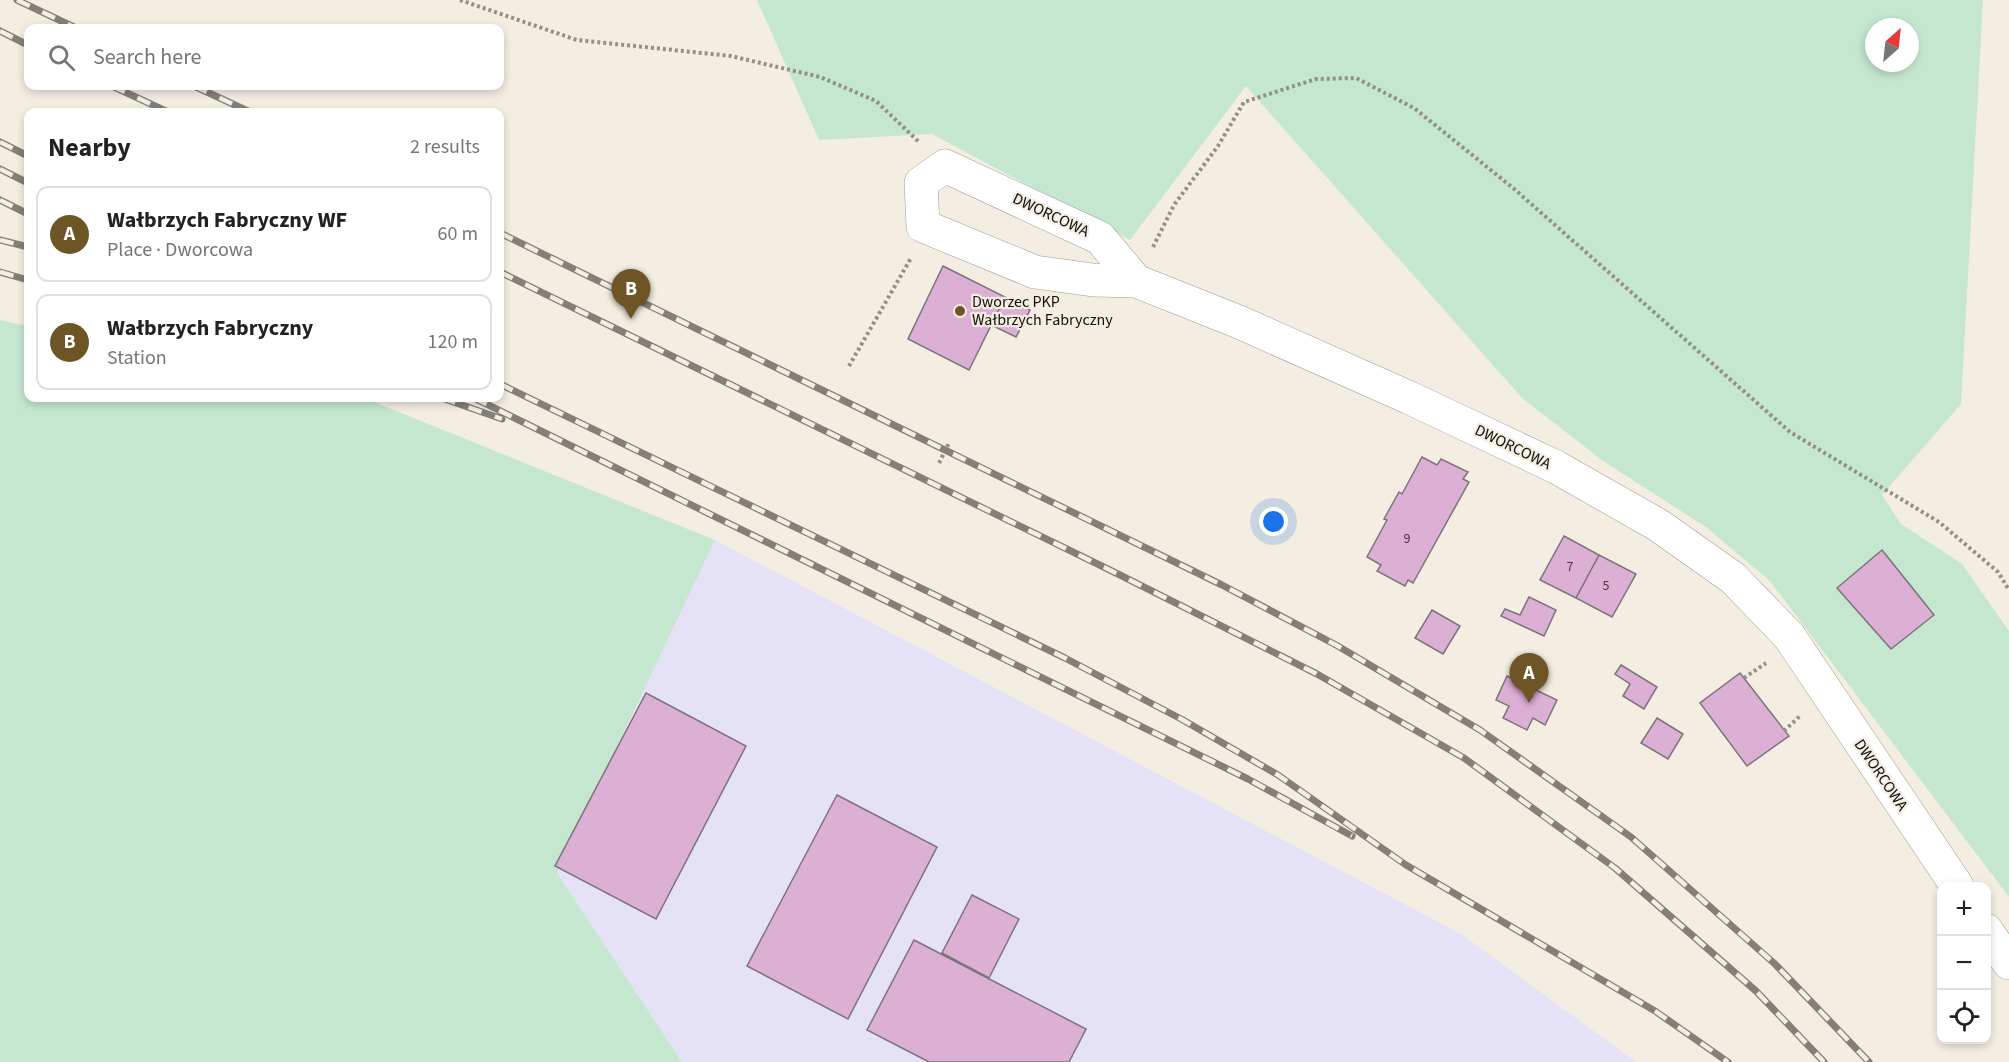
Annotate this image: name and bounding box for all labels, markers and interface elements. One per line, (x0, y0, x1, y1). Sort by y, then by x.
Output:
north arrow (1865, 18, 1919, 72)
search box (24, 24, 504, 90)
icon: search (45, 41, 78, 74)
text: Search here (93, 41, 201, 73)
text: Nearby (48, 129, 131, 166)
text: 2 results (410, 133, 480, 161)
street label: DWORCOWA (1009, 188, 1093, 243)
text: Wałbrzych Fabryczny WF (107, 204, 347, 236)
text: A (64, 220, 75, 248)
text: 60 m (438, 220, 478, 248)
text: Place · Dworcowa (107, 236, 253, 264)
pin: B (612, 270, 650, 319)
place label: Dworzec PKP Wałbrzych Fabryczny (972, 291, 1113, 331)
marker: Dworzec PKP Wałbrzych Fabryczny (953, 304, 967, 318)
text: Wałbrzych Fabryczny (107, 312, 313, 344)
text: B (63, 328, 76, 356)
text: 120 m (428, 328, 478, 356)
text: Station (107, 344, 167, 372)
street label: DWORCOWA (1471, 419, 1555, 475)
your location (1259, 507, 1288, 536)
house number: 9 (1404, 529, 1411, 549)
house number: 7 (1567, 557, 1574, 577)
house number: 5 (1603, 576, 1610, 596)
pin: A (1510, 654, 1549, 703)
street label: DWORCOWA (1849, 735, 1913, 816)
map controls (1937, 882, 1991, 1044)
button: + (1937, 882, 1991, 936)
button: − (1937, 936, 1991, 990)
button: locate (1937, 990, 1991, 1044)

